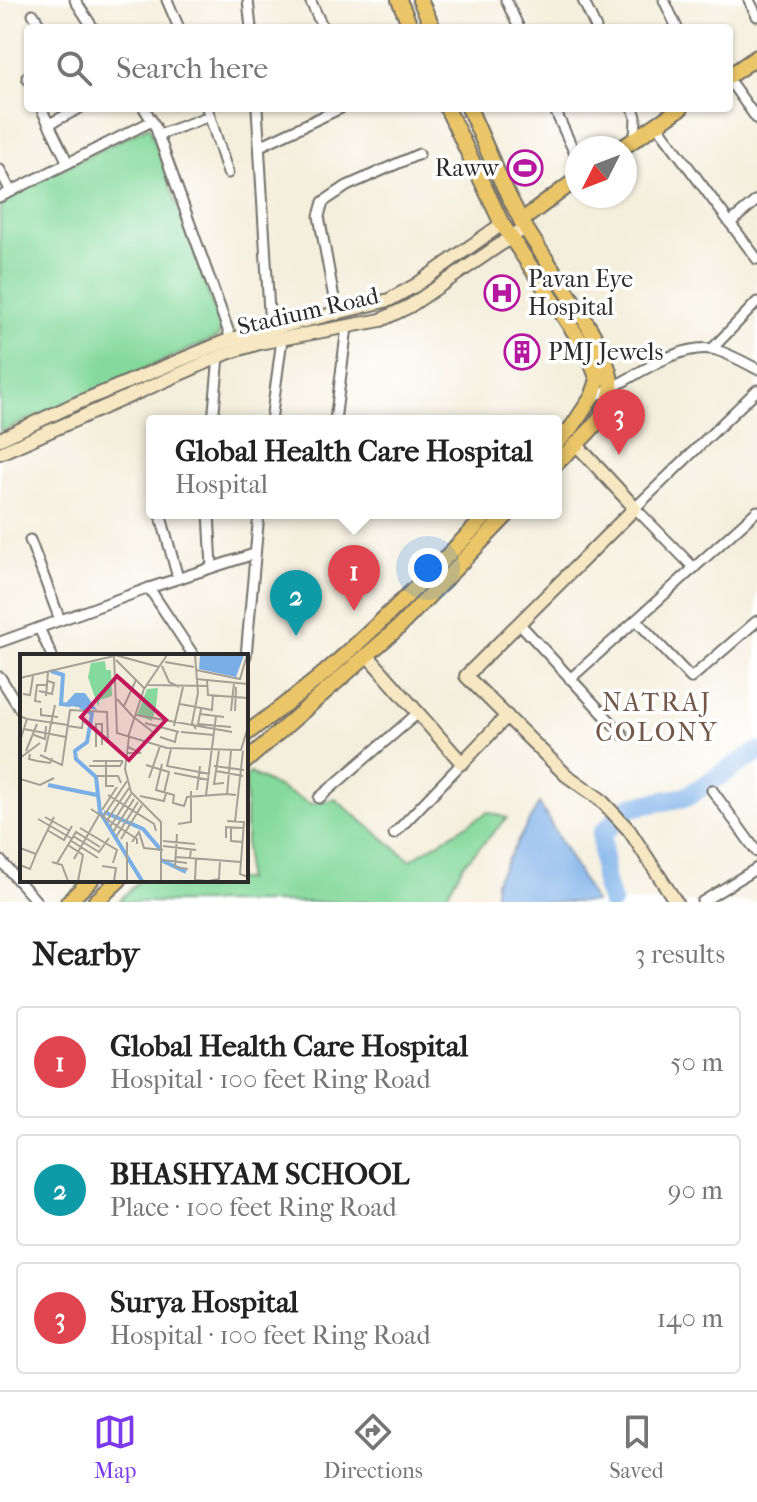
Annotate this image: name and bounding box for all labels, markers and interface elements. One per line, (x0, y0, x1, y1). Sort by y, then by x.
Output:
search box (24, 24, 733, 112)
icon: search (52, 46, 96, 90)
text: Search here (116, 51, 268, 86)
north arrow (565, 136, 637, 208)
sports icon: Raww (506, 149, 544, 187)
place label: Raww (435, 154, 500, 182)
place label: Pavan Eye Hospital (528, 265, 633, 321)
hospital icon: Pavan Eye Hospital (483, 274, 521, 312)
street label: Stadium Road (235, 281, 382, 341)
building icon: PMJ Jewels (503, 333, 541, 371)
place label: PMJ Jewels (548, 338, 663, 366)
pin: 3 (593, 389, 645, 455)
popup (146, 415, 562, 519)
text: Global Health Care Hospital (175, 434, 533, 469)
text: Hospital (175, 469, 268, 500)
pin: 1 (328, 545, 380, 611)
your location (408, 548, 448, 588)
pin: 2 (270, 570, 322, 636)
inset map (20, 654, 248, 882)
district label: NATRAJ COLONY (595, 687, 719, 748)
text: Nearby (32, 934, 139, 974)
text: 3 results (635, 939, 725, 970)
text: Global Health Care Hospital (110, 1029, 468, 1064)
text: 1 (55, 1047, 65, 1078)
text: 50 m (670, 1047, 723, 1078)
text: Hospital · 100 feet Ring Road (110, 1064, 431, 1095)
text: BHASHYAM SCHOOL (110, 1157, 409, 1192)
text: 2 (53, 1175, 67, 1206)
text: 90 m (668, 1175, 723, 1206)
text: Place · 100 feet Ring Road (110, 1192, 397, 1223)
text: Surya Hospital (110, 1285, 298, 1320)
text: 3 (55, 1303, 65, 1334)
text: 140 m (657, 1303, 723, 1334)
text: Hospital · 100 feet Ring Road (110, 1320, 431, 1351)
tab: Map (93, 1410, 137, 1484)
tab: Directions (324, 1410, 423, 1484)
tab: Saved (609, 1410, 664, 1484)

